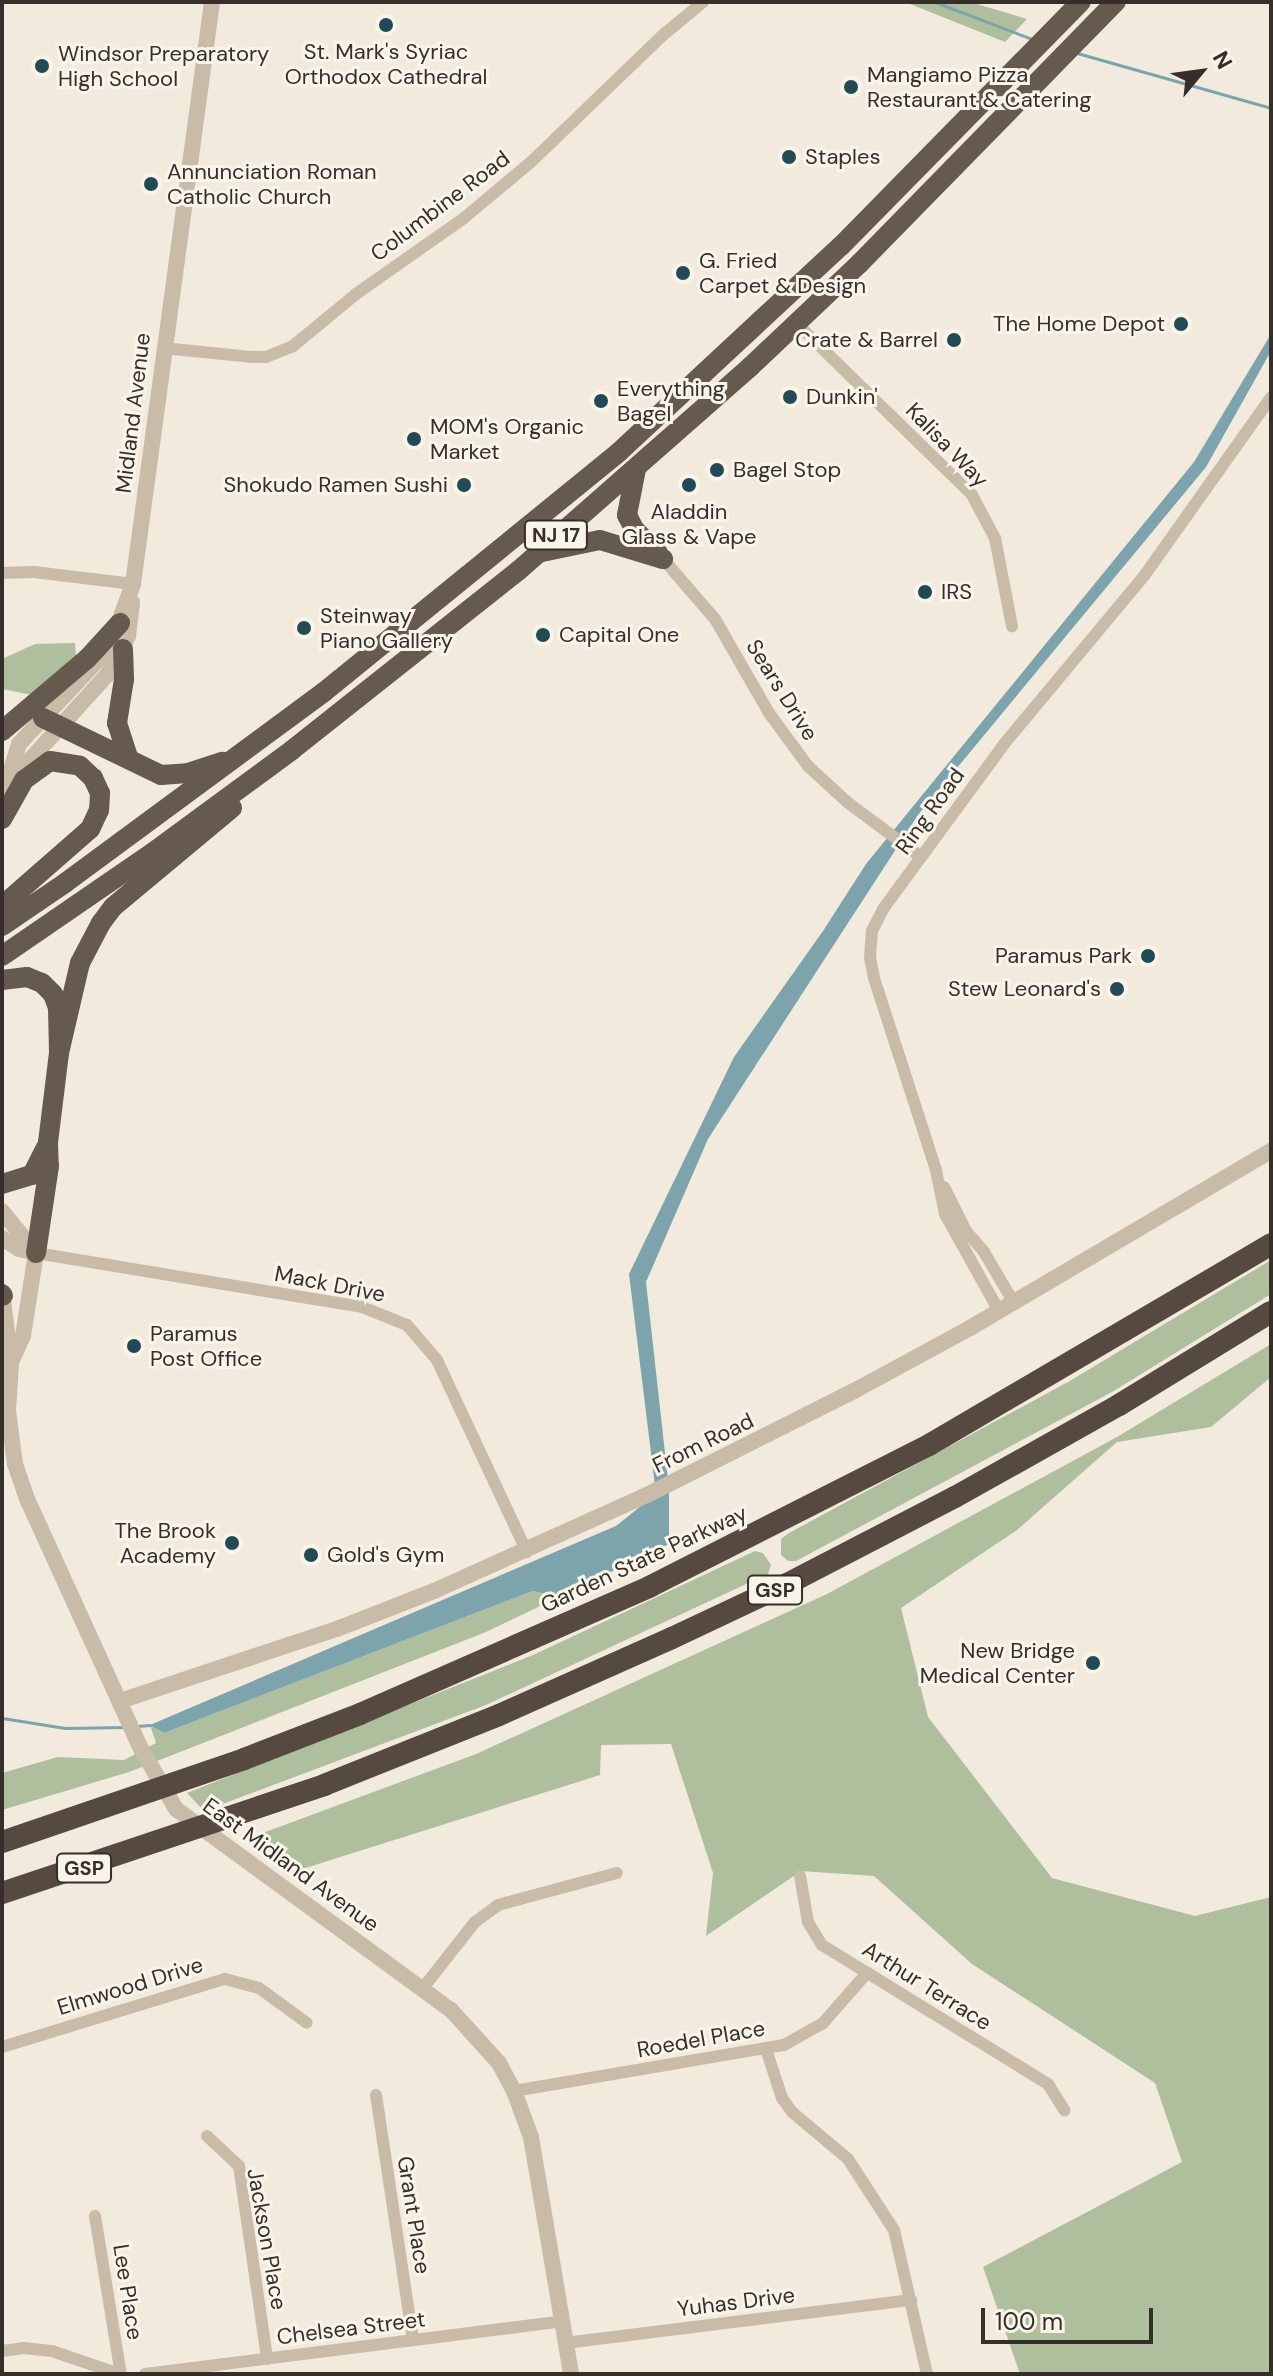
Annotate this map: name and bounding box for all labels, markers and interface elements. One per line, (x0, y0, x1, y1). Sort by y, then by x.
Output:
marker: St. Mark's Syriac Orthodox Cathedral (377, 16, 395, 34)
north arrow (1161, 32, 1241, 112)
place label: St. Mark's Syriac Orthodox Cathedral (285, 38, 487, 90)
place label: Windsor Preparatory High School (58, 40, 269, 92)
text: N (1206, 46, 1239, 74)
marker: Windsor Preparatory High School (33, 57, 51, 75)
place label: Mangiamo Pizza Restaurant & Catering (867, 61, 1091, 112)
marker: Mangiamo Pizza Restaurant & Catering (842, 78, 860, 96)
place label: Staples (805, 144, 881, 170)
street label: Columbine Road (365, 145, 515, 267)
marker: Staples (780, 148, 798, 166)
place label: Annunciation Roman Catholic Church (167, 158, 377, 210)
marker: Annunciation Roman Catholic Church (142, 175, 160, 193)
place label: G. Fried Carpet & Design (699, 247, 866, 298)
marker: G. Fried Carpet & Design (674, 264, 692, 282)
place label: The Home Depot (993, 311, 1165, 337)
marker: The Home Depot (1172, 315, 1190, 333)
place label: Crate & Barrel (795, 327, 938, 353)
street label: Midland Avenue (110, 331, 156, 495)
marker: Crate & Barrel (945, 331, 963, 349)
place label: Everything Bagel (617, 375, 725, 426)
place label: Dunkin' (806, 384, 878, 410)
marker: Dunkin' (781, 388, 799, 406)
marker: Everything Bagel (592, 392, 610, 410)
street label: Kalisa Way (900, 397, 994, 493)
place label: MOM's Organic Market (430, 413, 584, 464)
marker: MOM's Organic Market (405, 430, 423, 448)
place label: Bagel Stop (733, 457, 841, 483)
marker: Bagel Stop (708, 461, 726, 479)
place label: Shokudo Ramen Sushi (224, 472, 448, 498)
marker: Shokudo Ramen Sushi (455, 476, 473, 494)
marker: Aladdin Glass & Vape (680, 476, 698, 494)
place label: Aladdin Glass & Vape (621, 498, 757, 550)
road number: NJ 17 (522, 519, 590, 551)
place label: IRS (941, 579, 972, 605)
marker: IRS (916, 583, 934, 601)
place label: Steinway Piano Gallery (320, 602, 453, 654)
marker: Steinway Piano Gallery (295, 619, 313, 637)
place label: Capital One (559, 622, 679, 648)
marker: Capital One (534, 626, 552, 644)
street label: Sears Drive (741, 635, 823, 745)
street label: Ring Road (890, 763, 970, 859)
place label: Paramus Park (995, 943, 1132, 969)
marker: Paramus Park (1139, 947, 1157, 965)
place label: Stew Leonard's (948, 976, 1101, 1002)
marker: Stew Leonard's (1108, 980, 1126, 998)
street label: Mack Drive (272, 1260, 388, 1308)
place label: Paramus Post Office (150, 1320, 262, 1372)
marker: Paramus Post Office (125, 1337, 143, 1355)
street label: From Road (648, 1407, 758, 1479)
street label: Garden State Parkway (537, 1500, 751, 1618)
place label: The Brook Academy (114, 1517, 216, 1568)
marker: The Brook Academy (223, 1534, 241, 1552)
place label: Gold's Gym (327, 1542, 444, 1568)
marker: Gold's Gym (302, 1546, 320, 1564)
road number: GSP (747, 1574, 803, 1606)
place label: New Bridge Medical Center (920, 1637, 1075, 1688)
marker: New Bridge Medical Center (1082, 1652, 1104, 1674)
street label: East Midland Avenue (198, 1792, 384, 1938)
road number: GSP (56, 1852, 112, 1884)
street label: Arthur Terrace (858, 1936, 996, 2036)
street label: Elmwood Drive (54, 1951, 206, 2021)
street label: Roedel Place (635, 2015, 767, 2063)
street label: Grant Place (392, 2154, 436, 2276)
street label: Jackson Place (242, 2166, 292, 2312)
street label: Lee Place (107, 2242, 149, 2342)
street label: Yuhas Drive (676, 2282, 796, 2322)
scale bar (985, 2292, 1157, 2342)
street label: Chelsea Street (275, 2306, 427, 2350)
text: 100 m (995, 2306, 1063, 2337)

